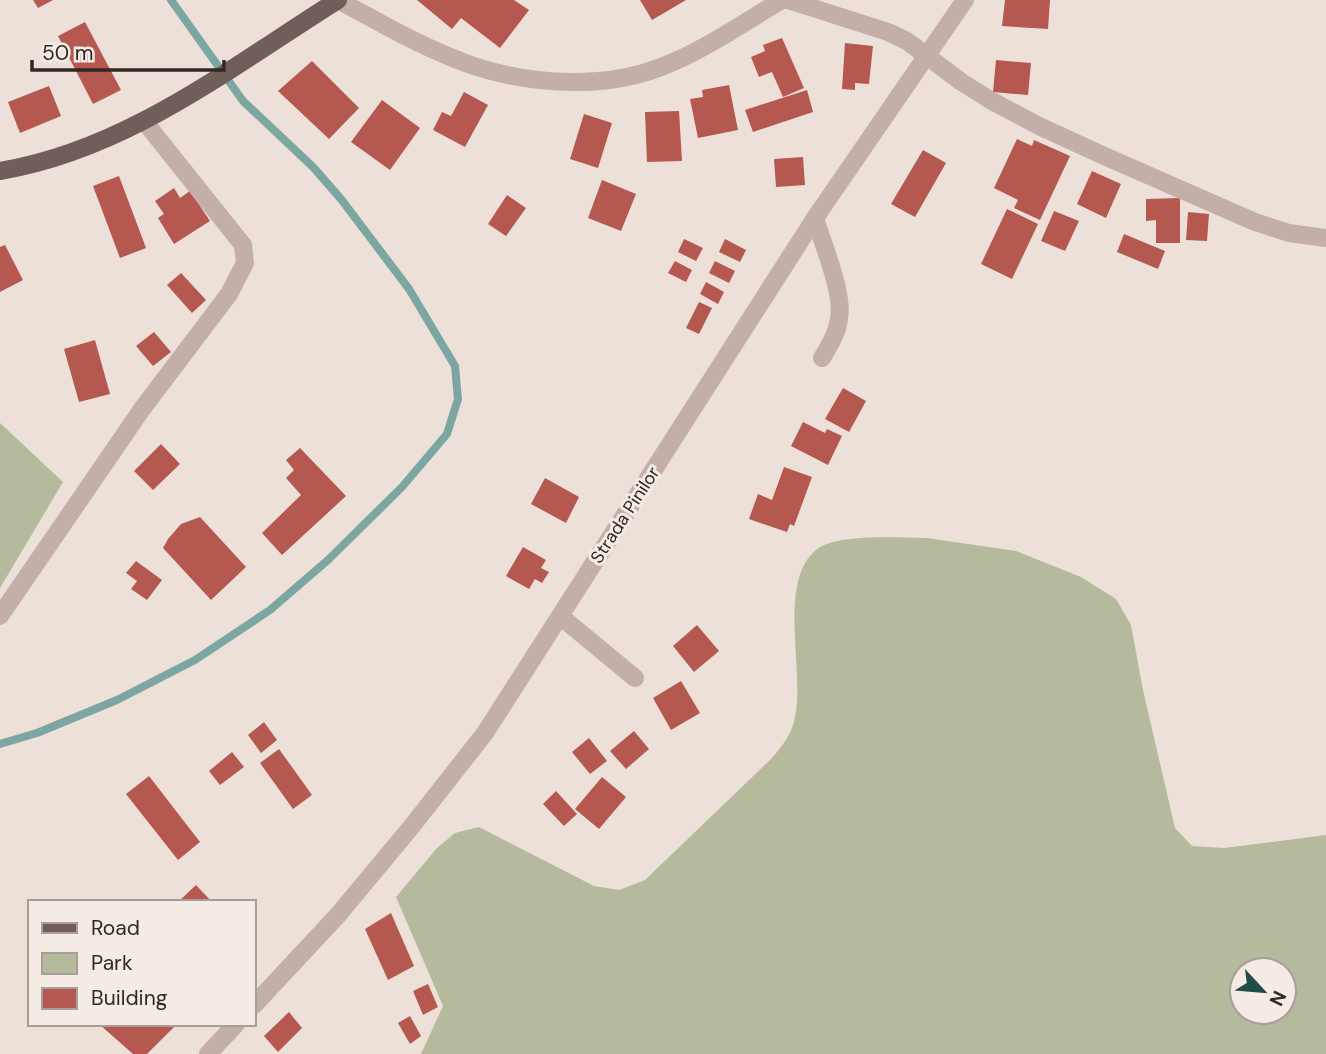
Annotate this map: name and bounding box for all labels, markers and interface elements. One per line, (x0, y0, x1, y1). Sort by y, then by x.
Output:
scale bar (32, 28, 224, 72)
text: 50 m (42, 39, 93, 67)
street label: Strada Pinilor (585, 462, 665, 568)
legend (28, 900, 256, 1026)
text: Road (91, 914, 140, 942)
text: Park (91, 949, 133, 977)
north arrow (1228, 956, 1298, 1026)
text: Building (91, 984, 168, 1012)
text: N (1264, 987, 1292, 1010)

